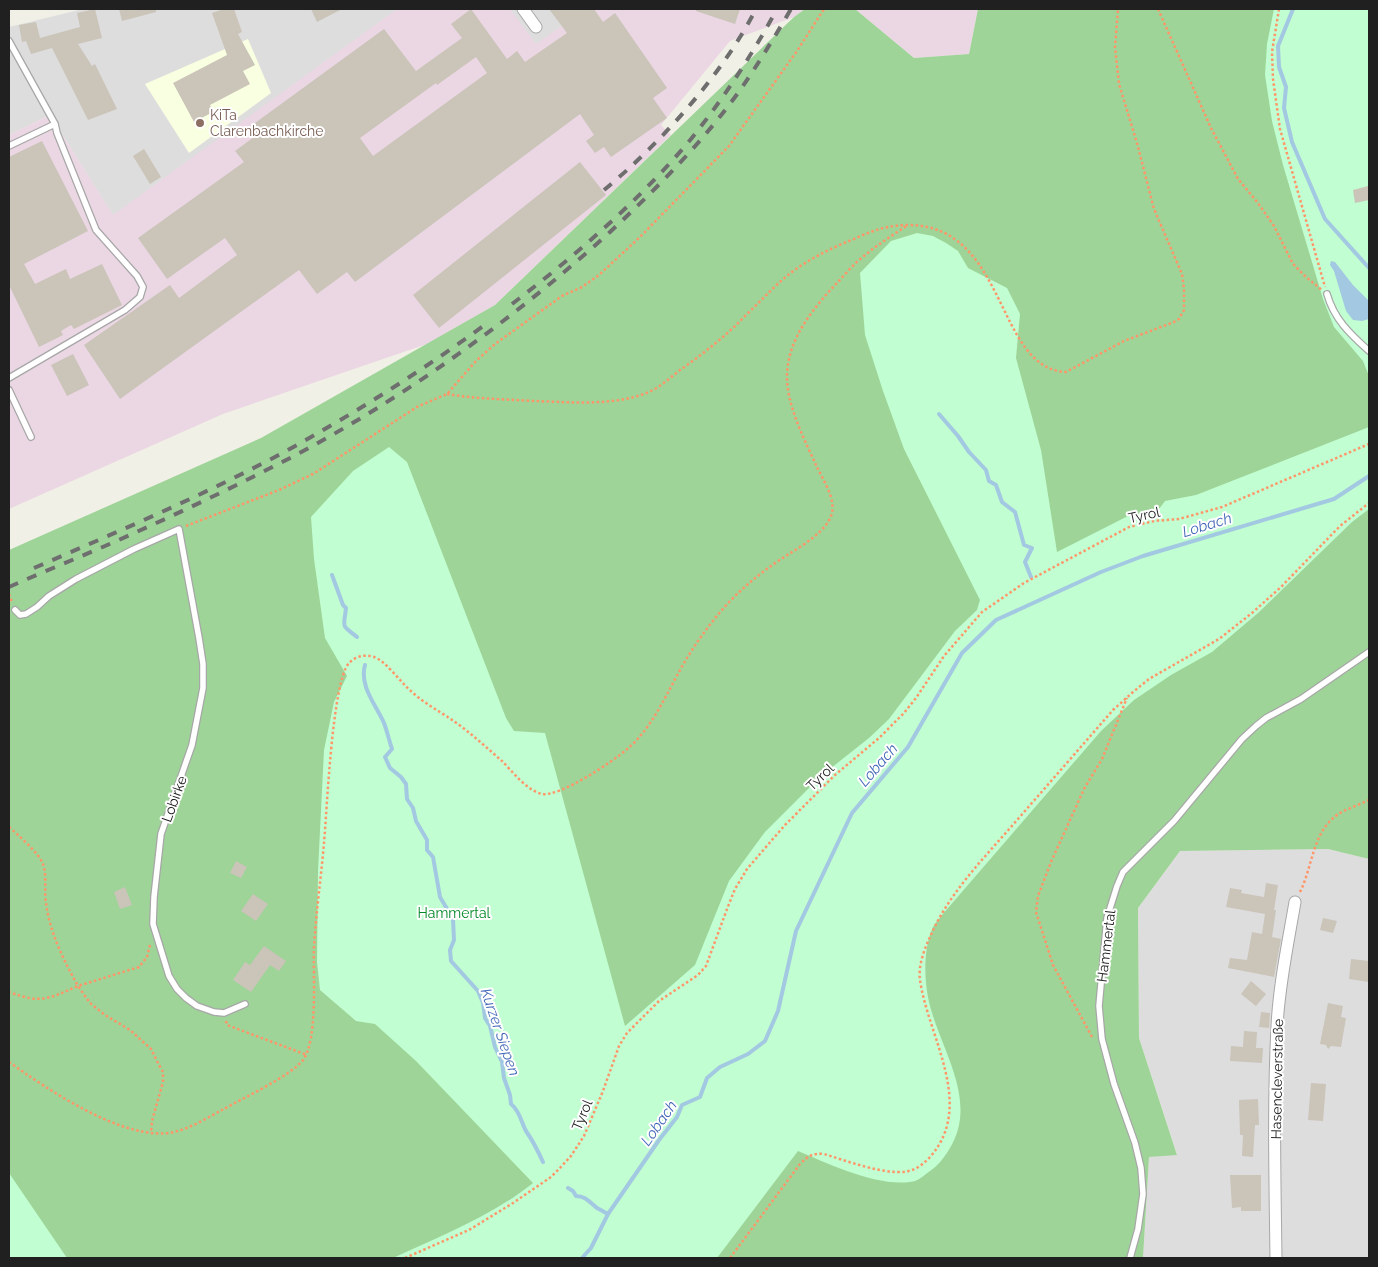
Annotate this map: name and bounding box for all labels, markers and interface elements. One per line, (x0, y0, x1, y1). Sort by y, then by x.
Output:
place label: KiTa Clarenbachkirche (210, 107, 323, 139)
marker: KiTa Clarenbachkirche (194, 117, 206, 129)
street label: Tyrol (1127, 504, 1161, 526)
water label: Lobach (1180, 509, 1234, 541)
water label: Lobach (855, 740, 901, 790)
street label: Tyrol (803, 760, 837, 794)
street label: Lobirke (158, 774, 190, 824)
park label: Hammertal (418, 905, 491, 921)
street label: Hammertal (1094, 909, 1118, 983)
water label: Kurzer Siepen (477, 986, 523, 1078)
street label: Hasencleverstraße (1268, 1018, 1286, 1140)
street label: Tyrol (568, 1097, 596, 1133)
water label: Lobach (637, 1097, 681, 1149)

